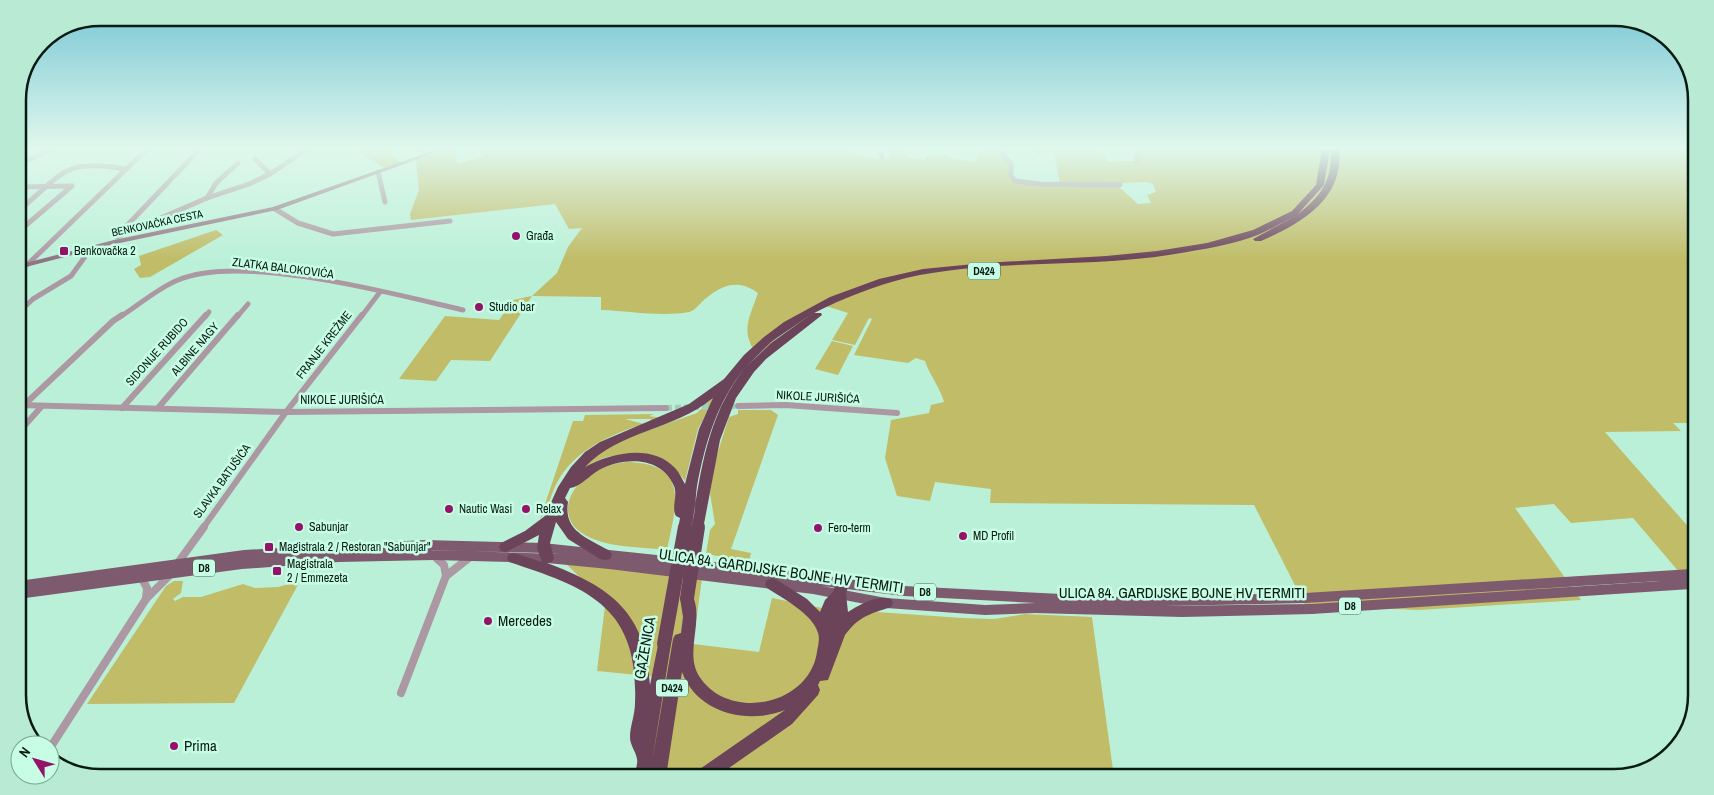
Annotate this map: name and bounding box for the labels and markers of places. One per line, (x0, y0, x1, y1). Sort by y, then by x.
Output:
place label: Građa (526, 228, 554, 244)
marker: Građa (510, 230, 522, 242)
place label: Benkovačka 2 (74, 243, 136, 259)
marker: Benkovačka 2 (58, 245, 70, 257)
place label: Studio bar (489, 299, 535, 315)
marker: Studio bar (473, 301, 485, 313)
place label: Nautic Wasi (459, 501, 512, 517)
place label: Relax (536, 501, 561, 517)
marker: Nautic Wasi (443, 503, 455, 515)
marker: Relax (520, 503, 532, 515)
place label: Sabunjar (309, 519, 349, 535)
place label: Fero-term (828, 520, 871, 536)
marker: Sabunjar (293, 521, 305, 533)
marker: Fero-term (812, 522, 824, 534)
place label: MD Profil (973, 528, 1014, 544)
marker: MD Profil (957, 530, 969, 542)
place label: Magistrala 2 / Restoran "Sabunjar" (279, 539, 431, 555)
marker: Magistrala 2 / Restoran "Sabunjar" (263, 541, 275, 553)
place label: Magistrala 2 / Emmezeta (287, 556, 348, 586)
marker: Magistrala 2 / Emmezeta (271, 565, 283, 577)
place label: Mercedes (498, 610, 552, 631)
marker: Mercedes (482, 615, 494, 627)
place label: Prima (184, 735, 217, 756)
marker: Prima (168, 740, 180, 752)

